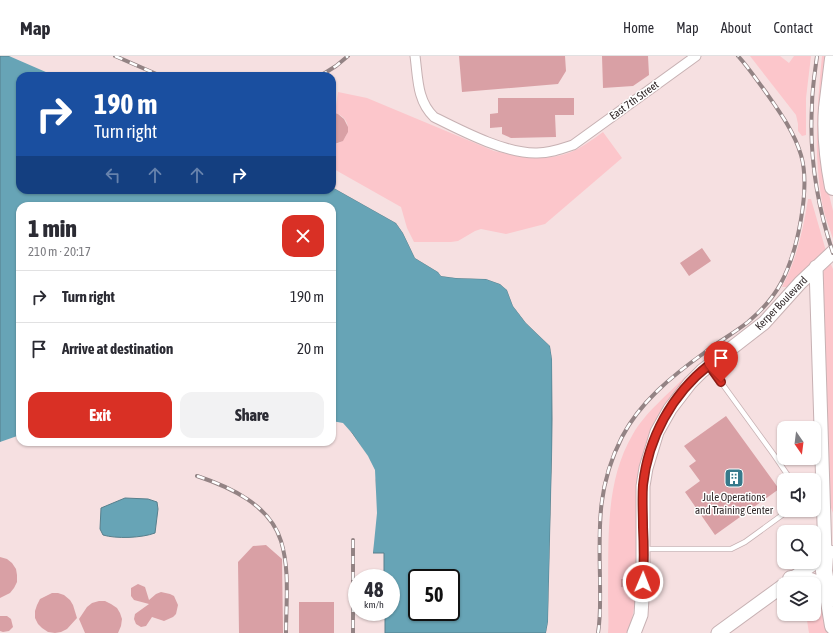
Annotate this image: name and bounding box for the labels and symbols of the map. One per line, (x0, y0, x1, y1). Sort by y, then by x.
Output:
street label: East 7th Street (607, 78, 661, 122)
street label: Kerper Boulevard (752, 274, 810, 332)
pin (704, 341, 738, 382)
north arrow (777, 421, 821, 465)
building icon: Jule Operations and Training Center (723, 467, 745, 489)
place label: Jule Operations and Training Center (695, 491, 774, 516)
position arrow (622, 561, 664, 603)
speed limit sign: 50 (408, 569, 460, 621)

